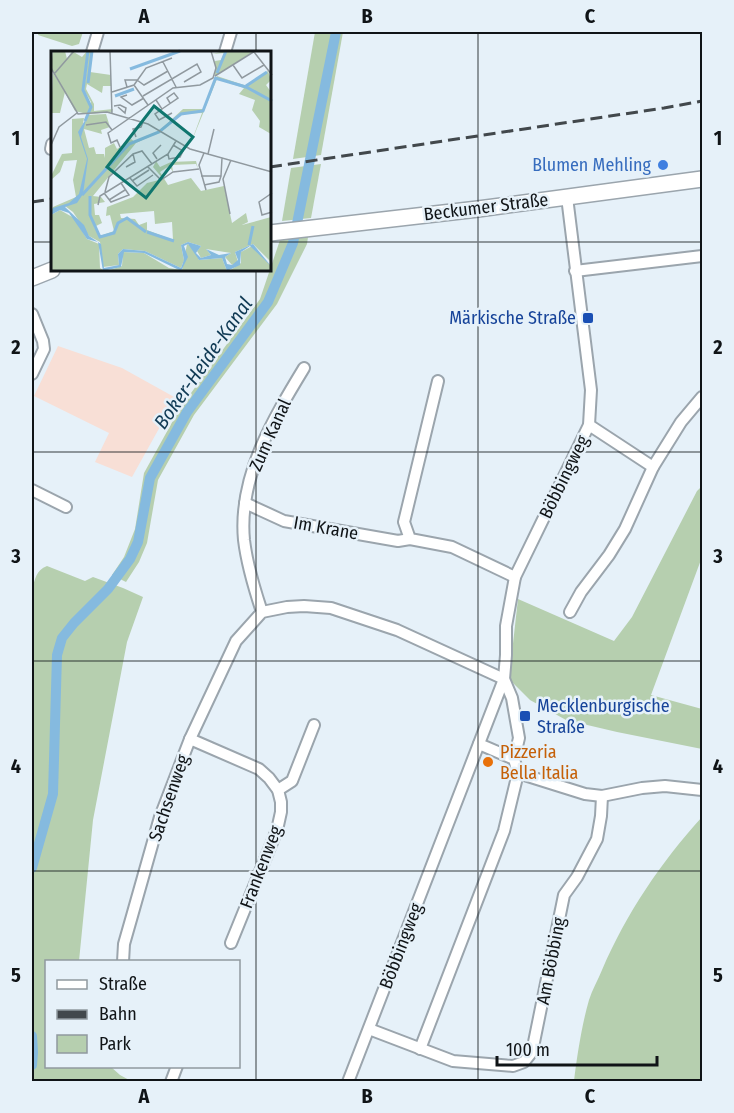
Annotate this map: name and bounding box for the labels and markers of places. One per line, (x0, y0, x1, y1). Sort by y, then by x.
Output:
place label: Blumen Mehling (532, 154, 652, 176)
marker: Blumen Mehling (656, 158, 670, 172)
place label: Märkische Straße (449, 307, 576, 329)
marker: Märkische Straße (581, 311, 595, 325)
place label: Mecklenburgische Straße (537, 695, 670, 738)
marker: Mecklenburgische Straße (518, 709, 532, 723)
place label: Pizzeria Bella Italia (500, 741, 579, 784)
marker: Pizzeria Bella Italia (481, 755, 495, 769)

